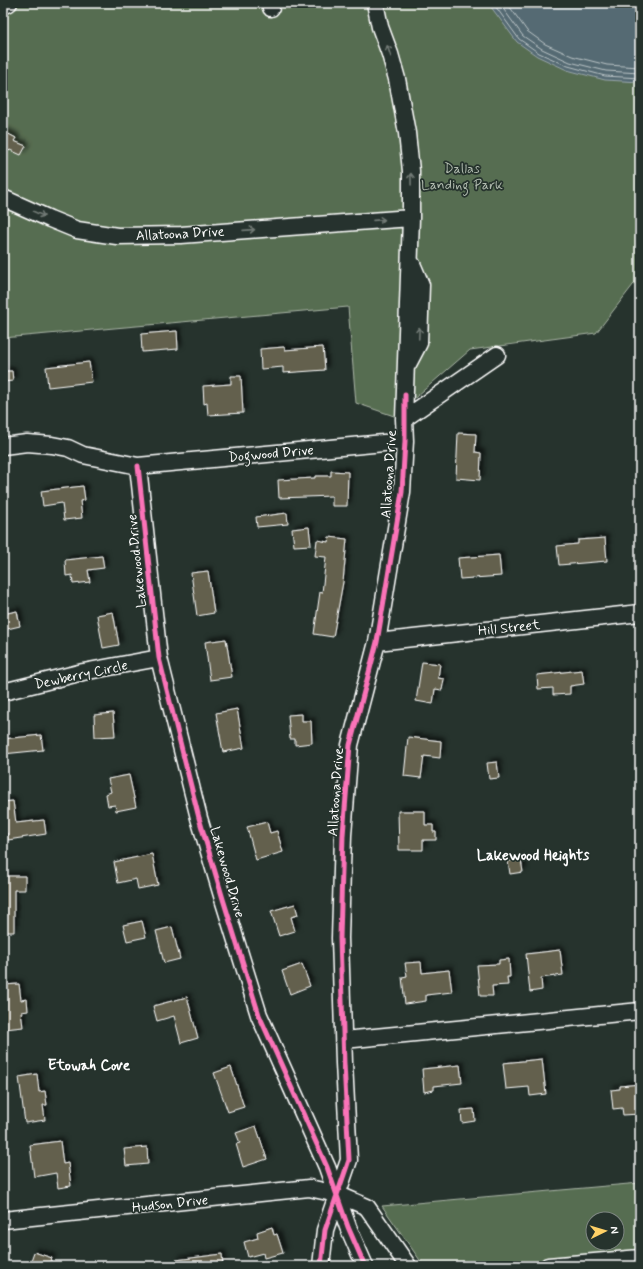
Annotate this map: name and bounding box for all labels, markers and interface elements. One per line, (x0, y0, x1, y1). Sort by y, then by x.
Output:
one-way arrow (385, 44, 392, 57)
park label: Dallas Landing Park (421, 160, 503, 196)
one-way arrow (407, 173, 415, 186)
one-way arrow (32, 211, 44, 218)
one-way arrow (372, 216, 385, 224)
street label: Allatoona Drive (135, 223, 225, 245)
one-way arrow (242, 226, 255, 233)
one-way arrow (416, 327, 423, 340)
street label: Allatoona Drive (377, 429, 401, 519)
street label: Dogwood Drive (228, 441, 315, 469)
street label: Lakewood Drive (123, 513, 151, 609)
street label: Hill Street (477, 616, 542, 640)
street label: Dewberry Circle (33, 656, 130, 694)
street label: Allatoona Drive (324, 747, 348, 837)
street label: Lakewood Drive (205, 825, 249, 920)
district label: Lakewood Heights (477, 846, 590, 867)
district label: Etowah Cove (48, 1056, 131, 1076)
street label: Hudson Drive (131, 1191, 209, 1217)
north arrow (585, 1211, 625, 1251)
text: N (607, 1226, 621, 1234)

